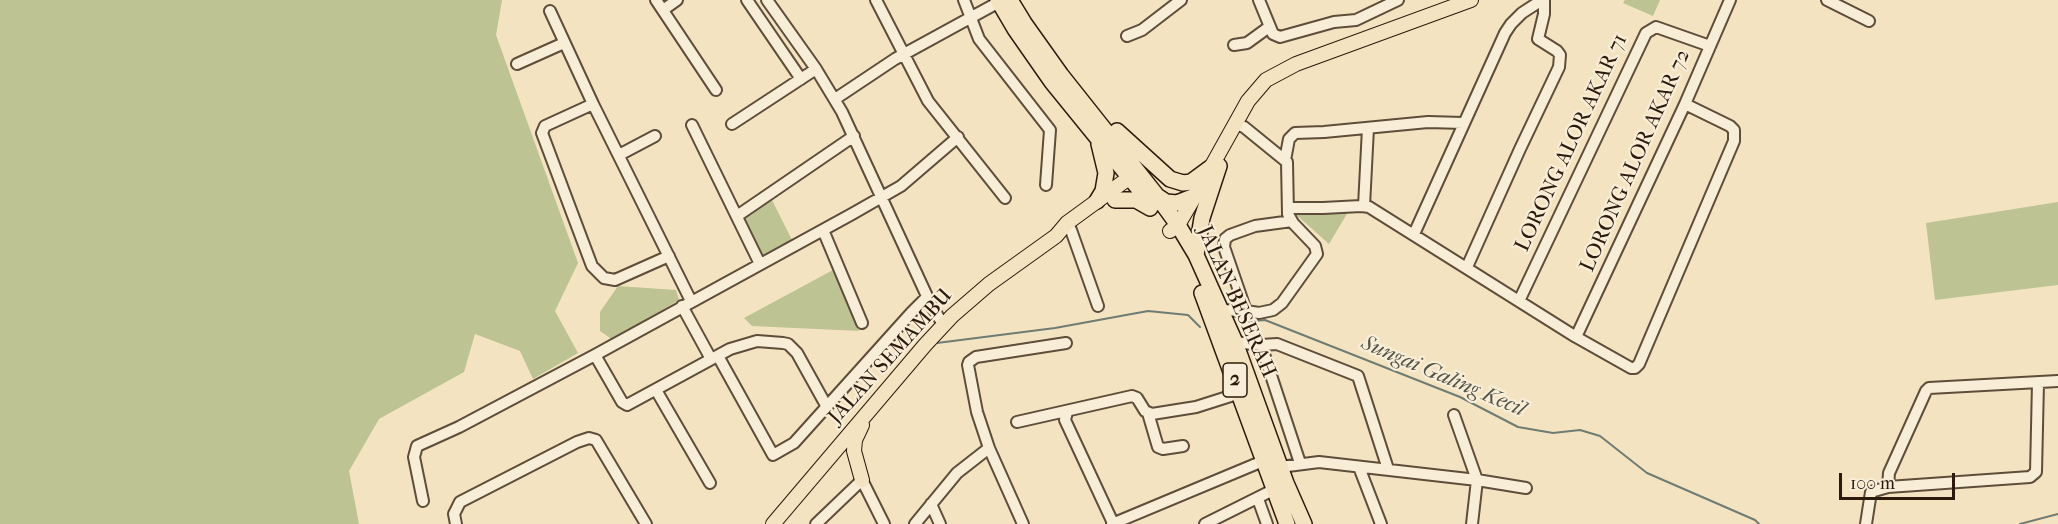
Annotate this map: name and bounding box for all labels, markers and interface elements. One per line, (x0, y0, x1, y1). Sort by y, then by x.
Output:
street label: LORONG ALOR AKAR 71 (1510, 30, 1634, 256)
street label: LORONG ALOR AKAR 72 (1576, 46, 1696, 276)
street label: JALAN BESERAH (1191, 222, 1281, 382)
street label: JALAN SEMAMBU (823, 284, 959, 430)
water label: Sungai Galing Kecil (1357, 331, 1529, 423)
road number: 2 (1223, 363, 1247, 397)
scale bar (1842, 461, 1958, 499)
text: 100 m (1850, 473, 1895, 494)

